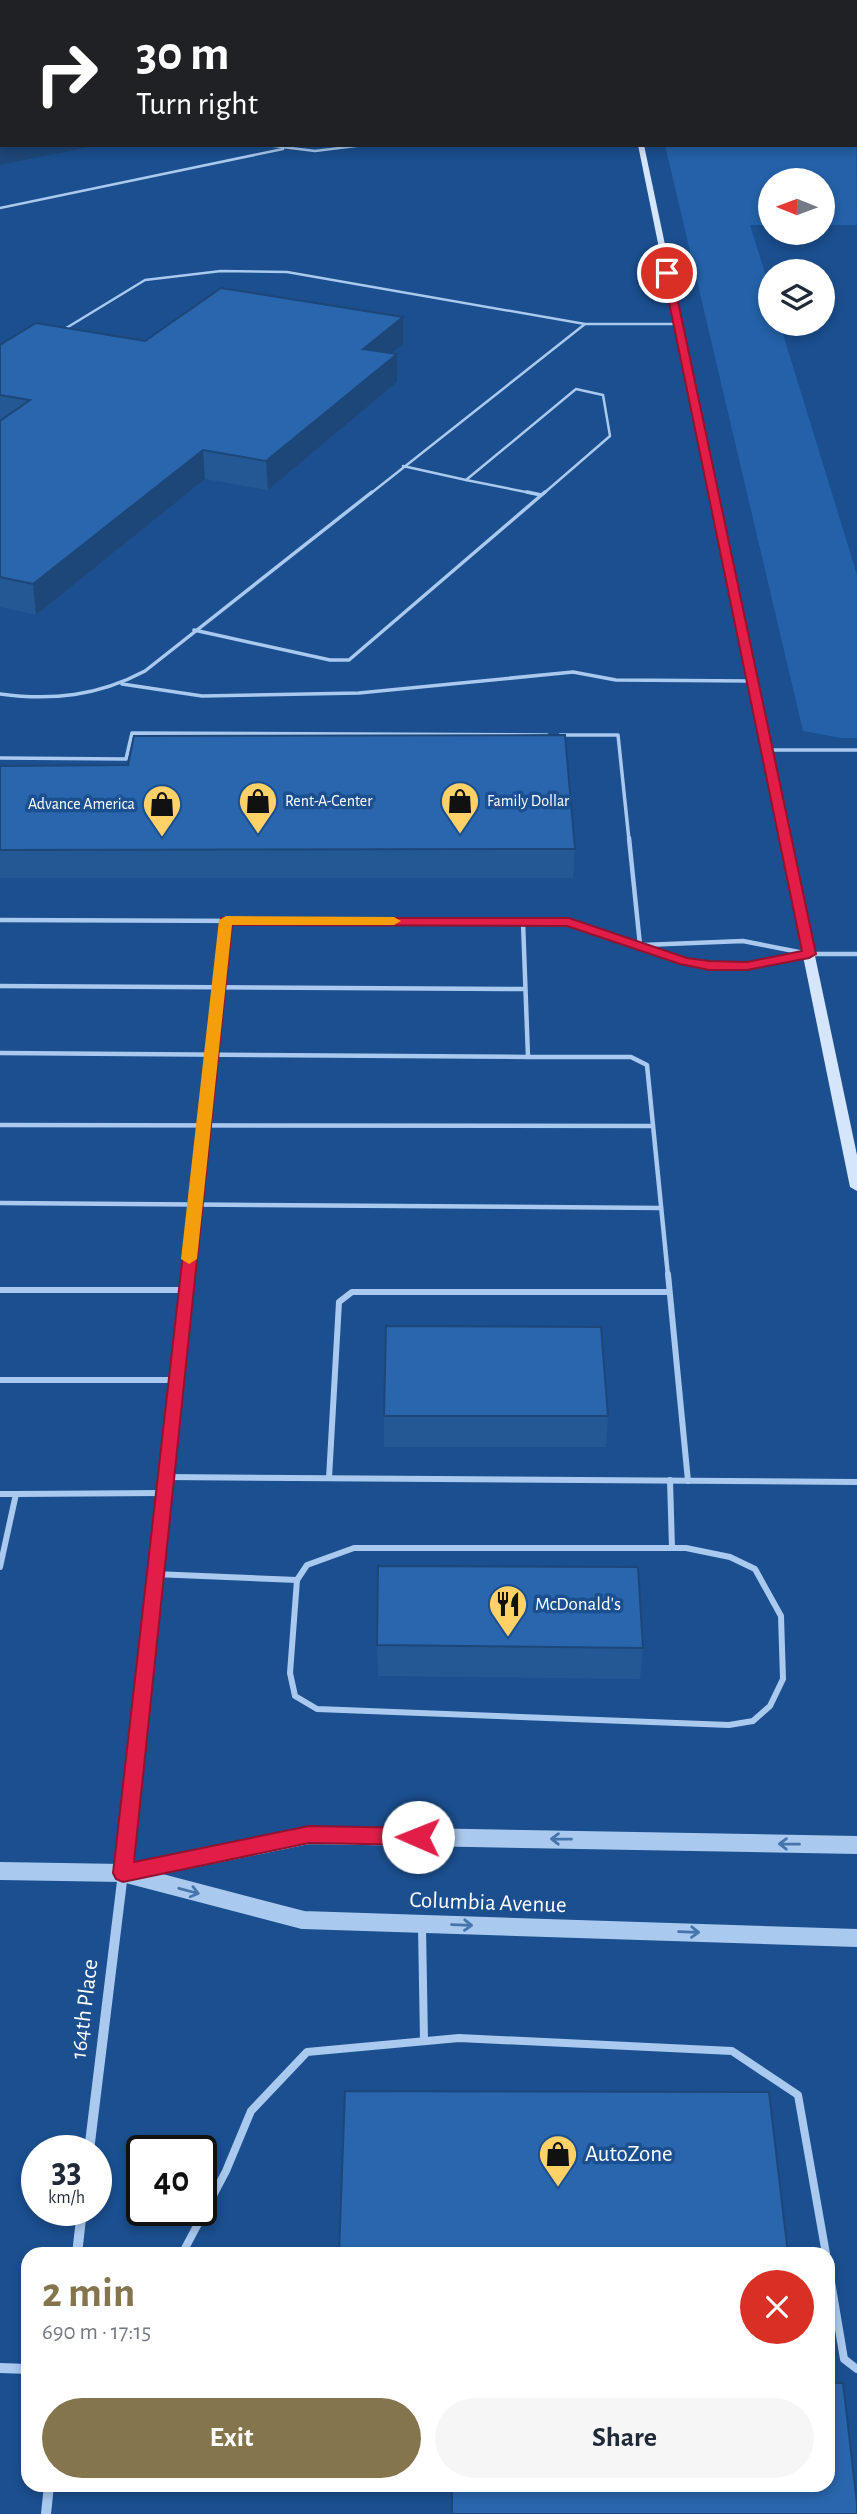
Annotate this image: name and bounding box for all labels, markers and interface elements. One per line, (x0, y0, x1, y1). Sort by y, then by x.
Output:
icon: right (21, 28, 112, 119)
text: 30 m (136, 30, 230, 79)
text: Turn right (136, 88, 258, 120)
north arrow (758, 168, 835, 245)
map controls (758, 168, 835, 336)
pin (637, 243, 697, 303)
icon: arrive (648, 254, 686, 292)
button: layers (758, 259, 835, 336)
shop icon: Rent-A-Center (237, 780, 279, 835)
shop icon: Family Dollar (439, 780, 481, 835)
shop icon: Advance America (141, 783, 183, 838)
place label: Rent-A-Center (285, 793, 373, 809)
place label: Family Dollar (487, 793, 570, 810)
place label: Advance America (28, 796, 135, 812)
restaurant icon: McDonald's (487, 1583, 529, 1638)
place label: McDonald's (535, 1595, 621, 1614)
position arrow (381, 1800, 455, 1874)
one-way arrow (550, 1833, 573, 1846)
one-way arrow (778, 1837, 801, 1850)
one-way arrow (178, 1885, 200, 1898)
street label: Columbia Avenue (409, 1889, 567, 1917)
one-way arrow (450, 1919, 473, 1932)
one-way arrow (677, 1926, 700, 1939)
street label: 164th Place (67, 1958, 103, 2060)
shop icon: AutoZone (537, 2133, 579, 2188)
speed limit sign: 40 (126, 2135, 217, 2226)
place label: AutoZone (585, 2143, 673, 2166)
text: 33 (51, 2154, 82, 2189)
text: km/h (48, 2189, 85, 2207)
button: close (740, 2270, 814, 2344)
text: 2 min (42, 2272, 135, 2314)
text: 690 m · 17:15 (42, 2321, 151, 2344)
button: Exit (42, 2398, 421, 2478)
button: Share (435, 2398, 814, 2478)

